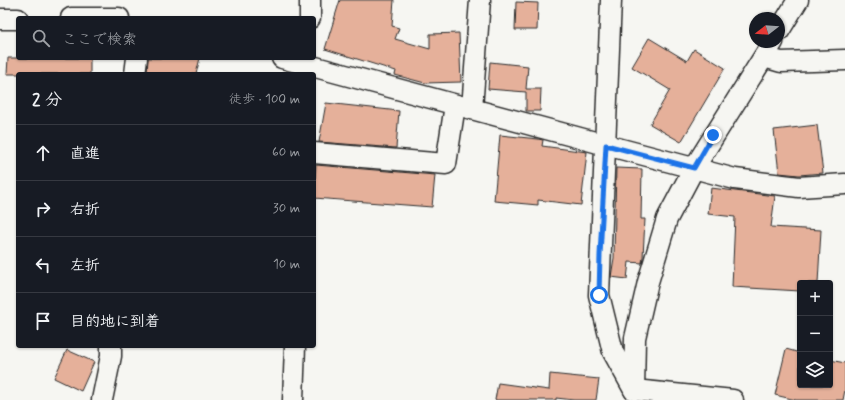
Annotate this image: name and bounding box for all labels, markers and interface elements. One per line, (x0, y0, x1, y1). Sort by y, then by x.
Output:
north arrow (749, 12, 785, 48)
search box (16, 16, 316, 60)
icon: search (30, 27, 52, 49)
text: ここで検索 (62, 30, 137, 50)
text: 2 分 (32, 89, 62, 111)
text: 徒歩 · 100 m (229, 91, 300, 108)
route end (704, 126, 722, 144)
icon: ahead (32, 142, 54, 164)
text: 直進 (70, 144, 100, 164)
text: 60 m (272, 144, 300, 161)
icon: right (32, 198, 54, 220)
text: 右折 (70, 200, 100, 220)
text: 30 m (273, 200, 300, 217)
icon: left (32, 254, 54, 276)
text: 左折 (70, 256, 100, 276)
text: 10 m (273, 256, 300, 273)
map controls (797, 280, 833, 388)
button: + (797, 280, 833, 316)
route start (590, 286, 608, 304)
icon: arrive (32, 310, 54, 332)
text: 目的地に到着 (70, 312, 160, 332)
button: − (797, 316, 833, 352)
button: layers (797, 352, 833, 388)

